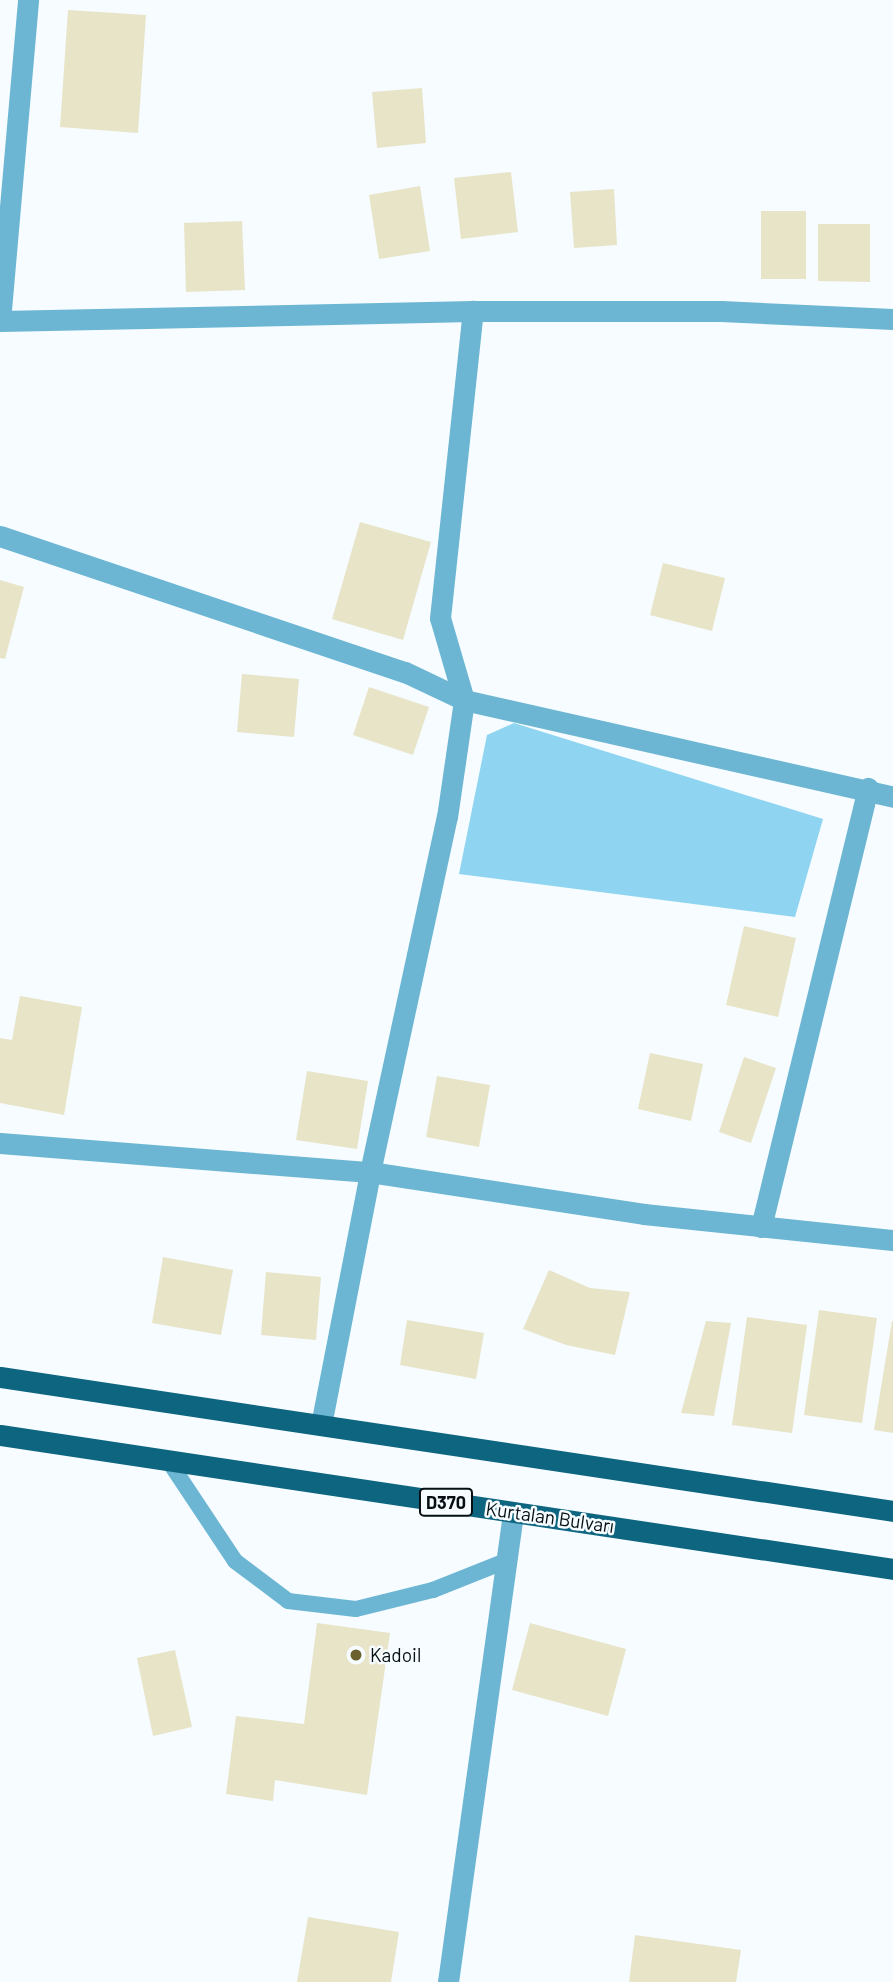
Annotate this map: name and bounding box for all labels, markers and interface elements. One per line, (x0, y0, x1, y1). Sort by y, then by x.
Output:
road number: D370 (418, 1488, 474, 1517)
street label: Kurtalan Bulvarı (484, 1497, 616, 1537)
place label: Kadoil (370, 1644, 421, 1666)
marker: Kadoil (348, 1647, 364, 1663)

